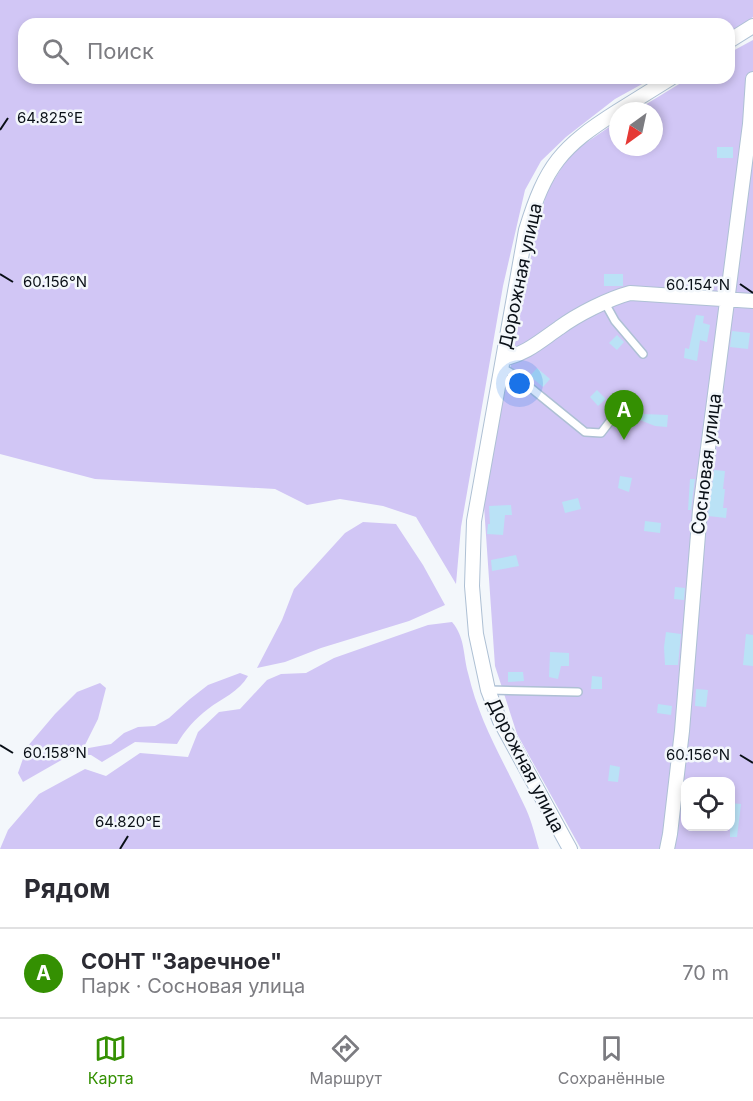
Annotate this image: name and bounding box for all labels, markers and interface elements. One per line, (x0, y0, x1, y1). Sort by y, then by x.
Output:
search box (18, 18, 735, 84)
icon: search (39, 35, 72, 68)
text: Поиск (87, 38, 154, 64)
north arrow (609, 102, 663, 156)
text: 64.825°E (17, 108, 83, 127)
street label: Дорожная улица (494, 201, 546, 351)
text: 60.156°N (23, 272, 87, 291)
text: 60.154°N (666, 275, 730, 294)
your location (505, 369, 534, 398)
pin: A (604, 390, 644, 440)
street label: Сосновая улица (687, 392, 725, 536)
street label: Дорожная улица (483, 694, 569, 836)
text: 60.158°N (23, 743, 87, 762)
text: 60.156°N (666, 745, 730, 764)
map controls (681, 777, 735, 831)
button: locate (681, 777, 735, 831)
text: 64.820°E (95, 812, 161, 831)
text: Рядом (24, 873, 110, 904)
text: СОНТ "Заречное" (81, 948, 282, 974)
text: A (36, 961, 51, 985)
text: 70 m (682, 961, 729, 985)
text: Парк · Сосновая улица (81, 974, 305, 998)
tab: Карта (88, 1032, 134, 1088)
tab: Маршрут (309, 1032, 382, 1088)
tab: Сохранённые (558, 1032, 665, 1088)

